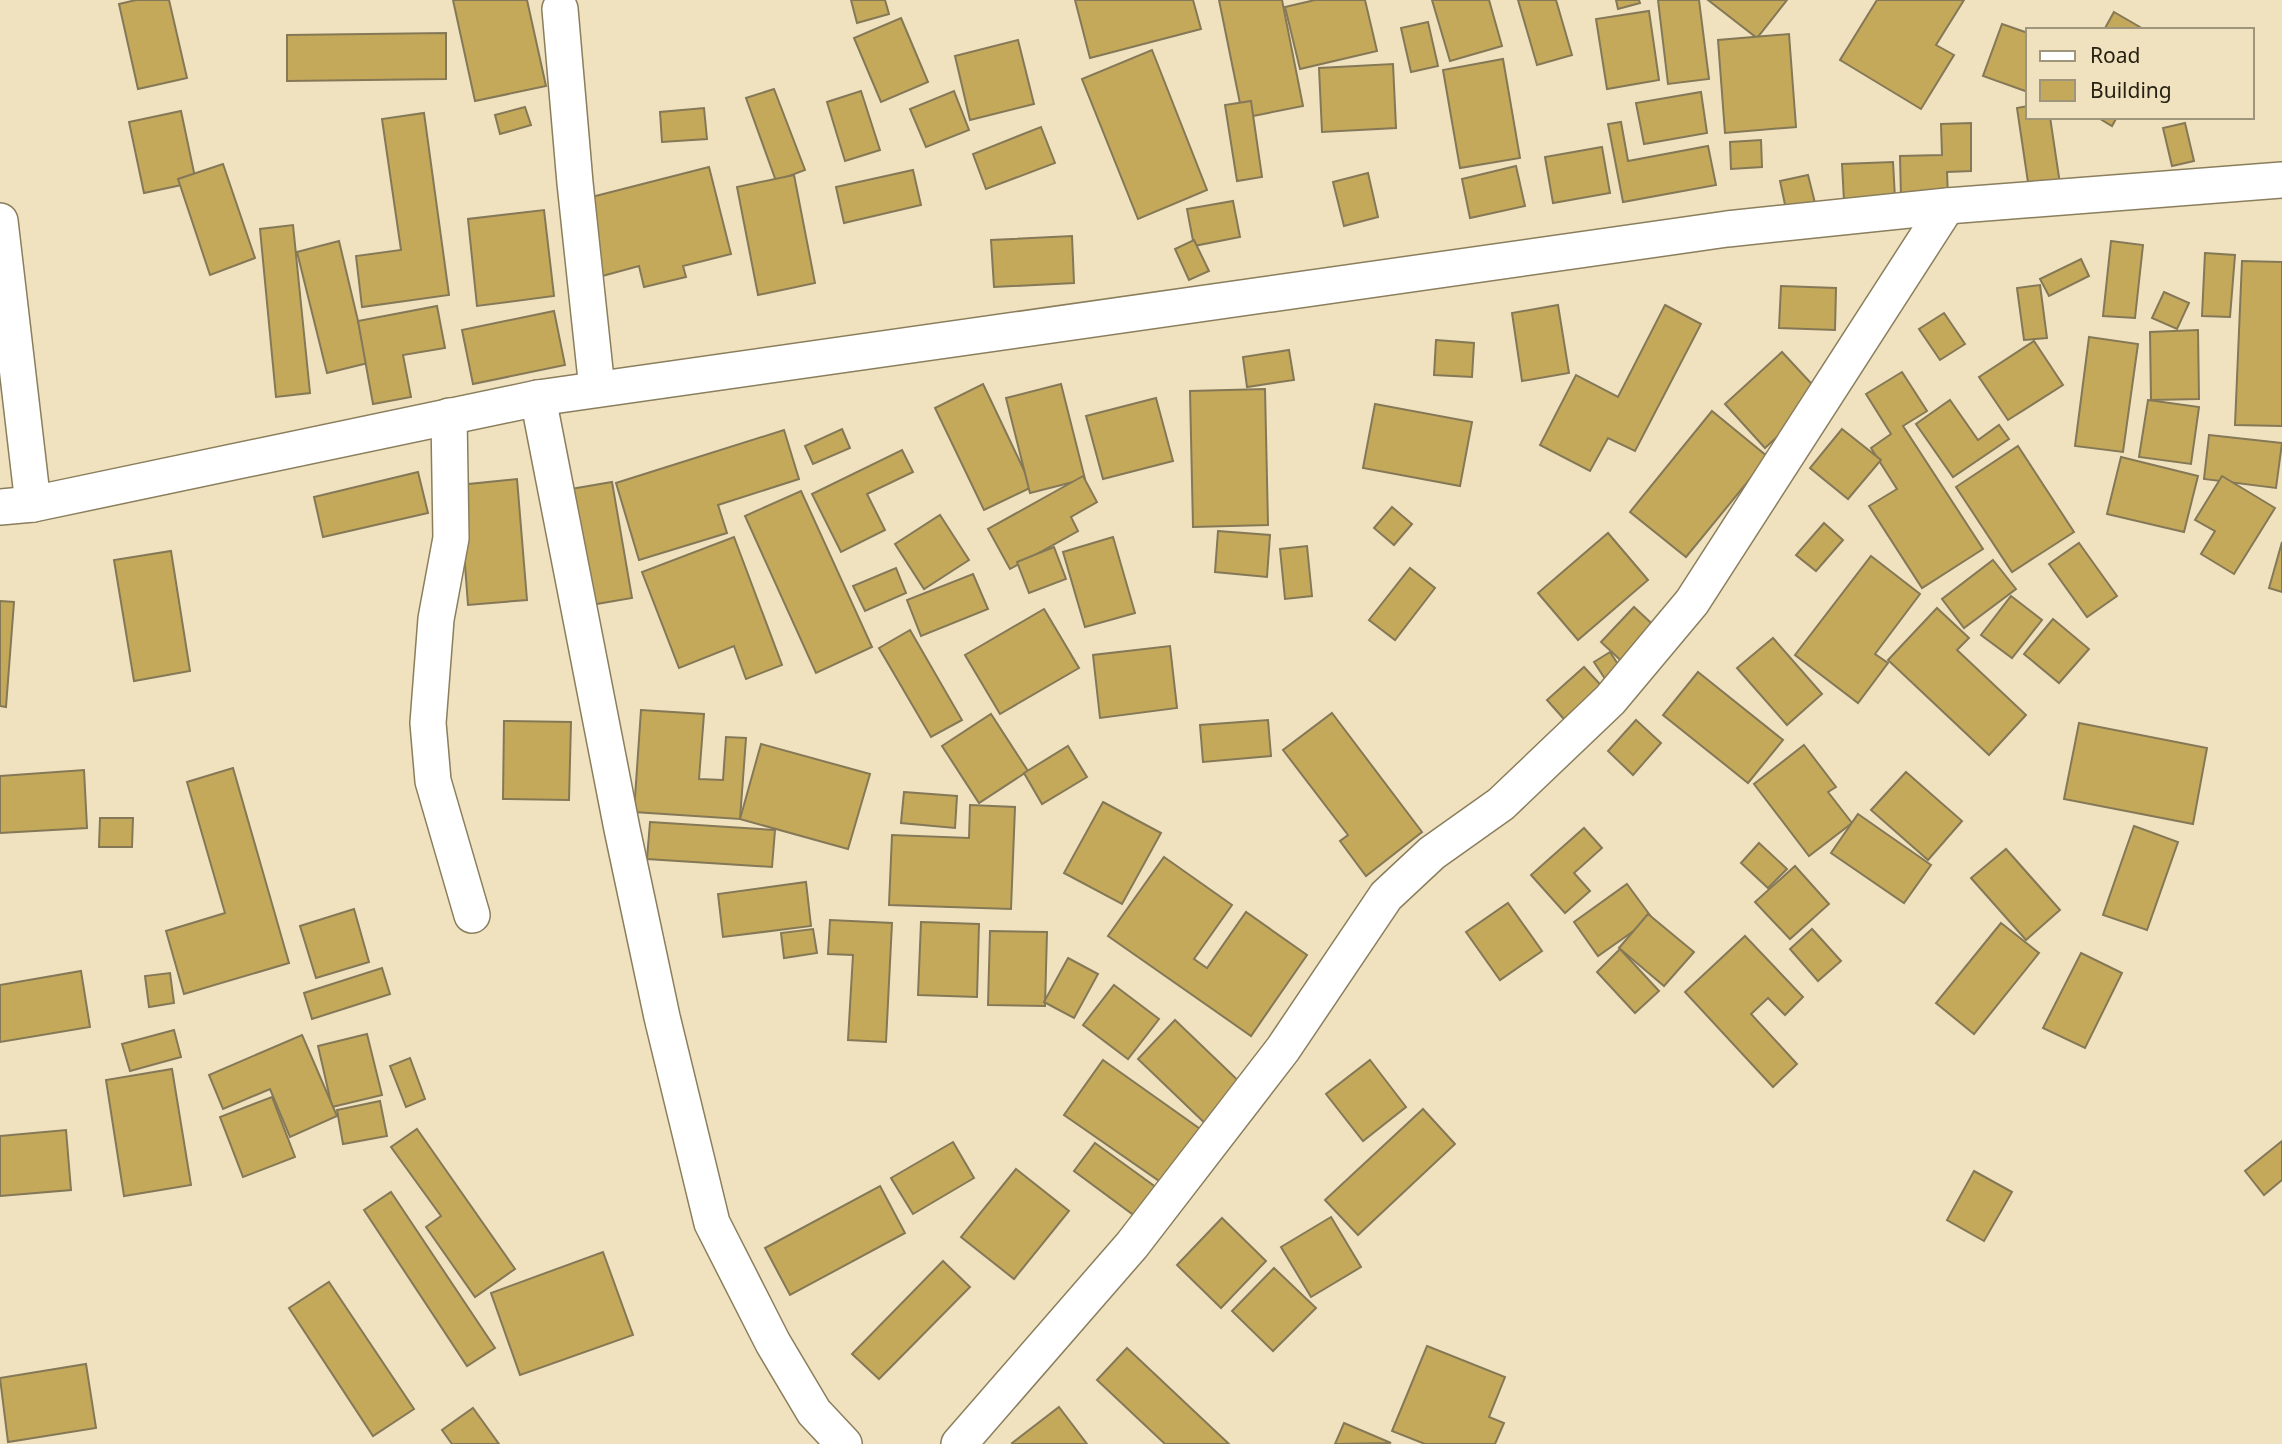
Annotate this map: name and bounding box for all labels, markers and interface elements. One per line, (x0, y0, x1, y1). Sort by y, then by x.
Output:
legend (2026, 28, 2254, 119)
text: Road (2090, 41, 2140, 69)
text: Building (2090, 76, 2172, 104)

